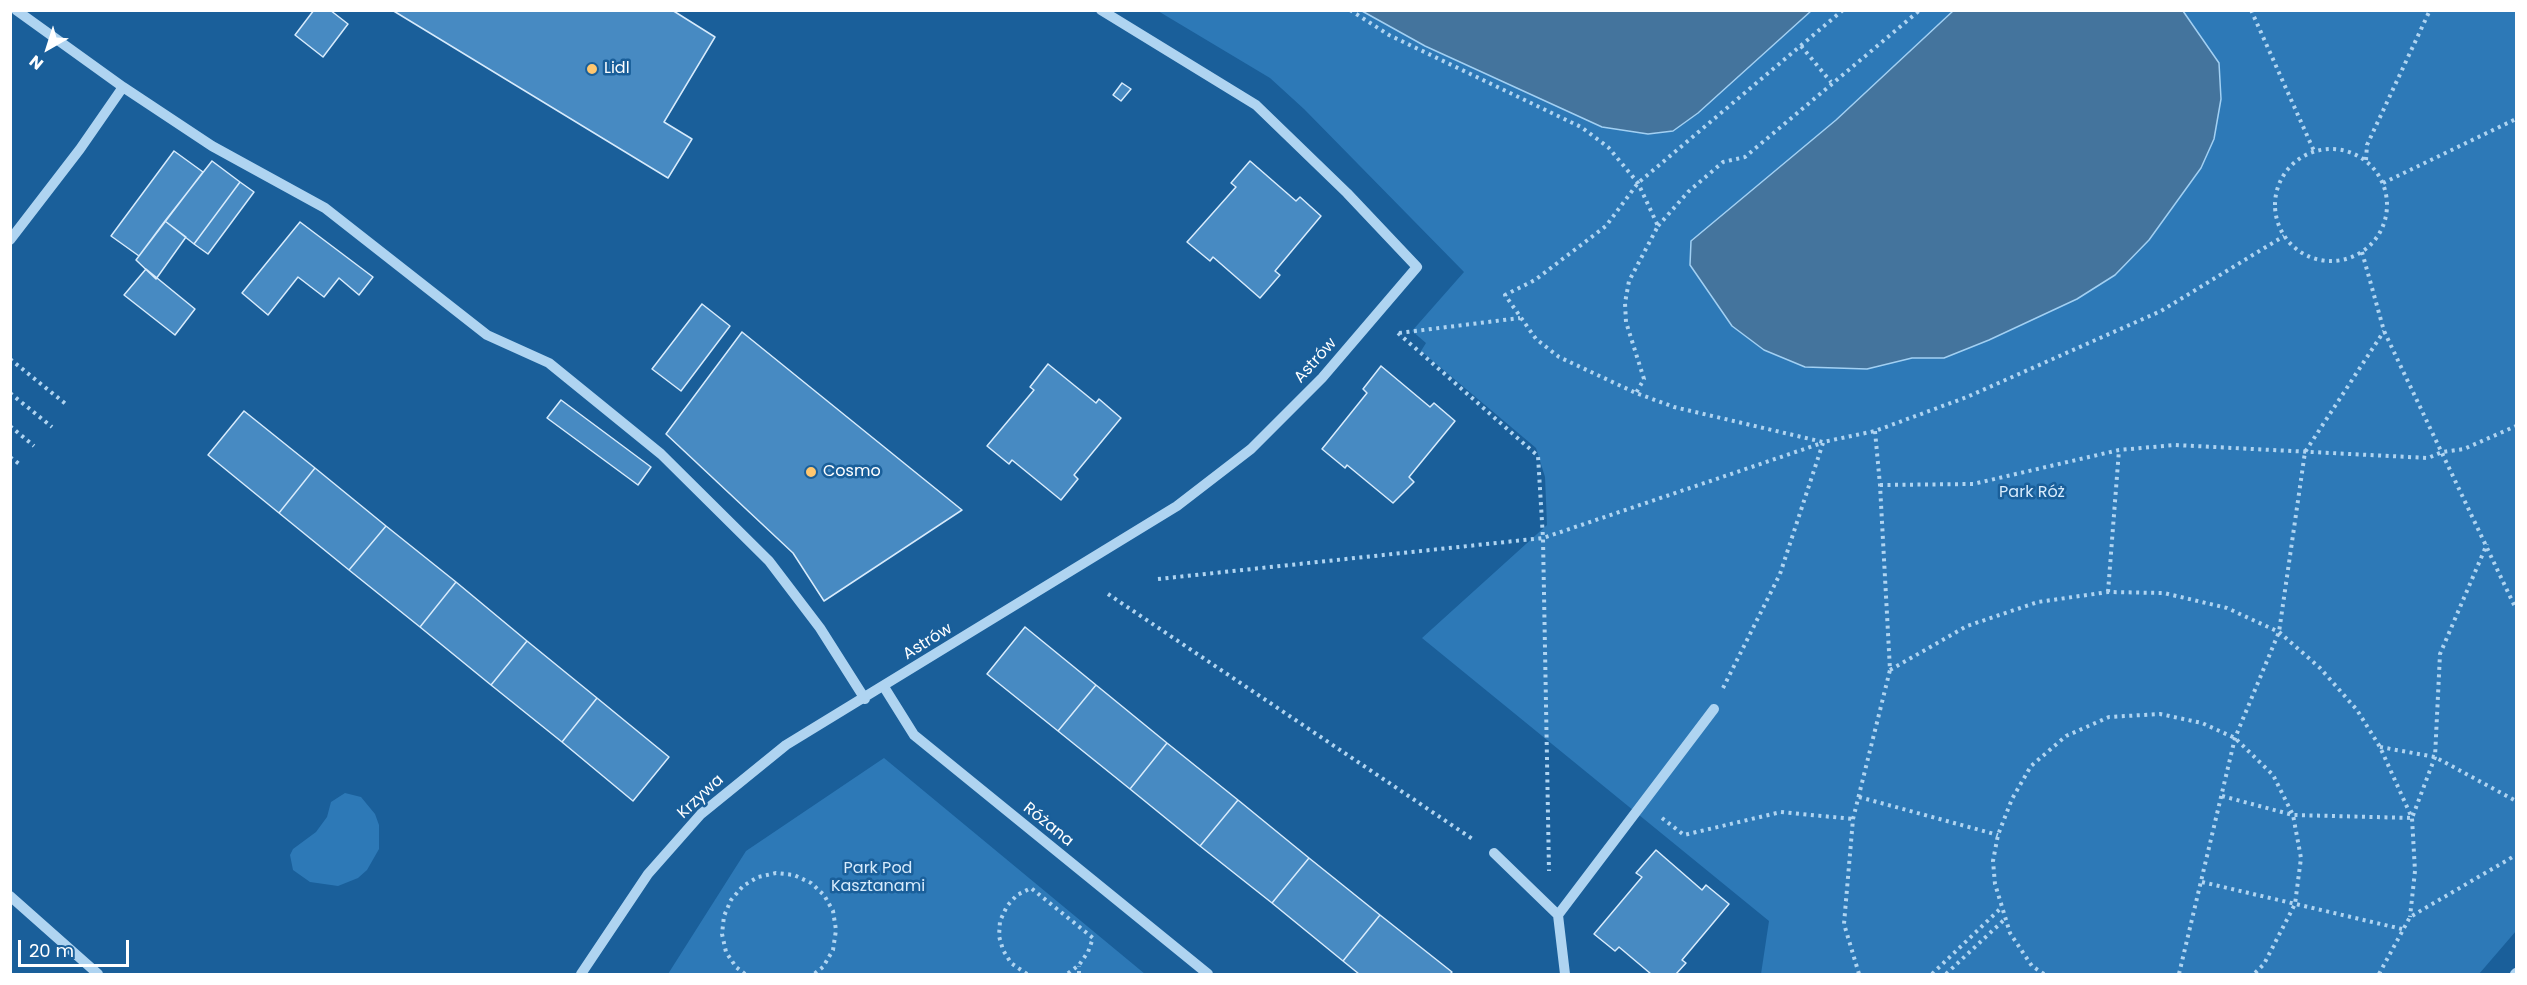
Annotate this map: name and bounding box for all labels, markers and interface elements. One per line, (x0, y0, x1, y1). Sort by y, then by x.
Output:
north arrow (18, 18, 78, 78)
text: N (24, 50, 48, 75)
place label: Lidl (604, 59, 630, 79)
marker: Lidl (585, 62, 599, 76)
street label: Astrów (1291, 334, 1341, 388)
place label: Cosmo (823, 462, 881, 482)
marker: Cosmo (804, 465, 818, 479)
park label: Park Róż (1999, 483, 2065, 503)
street label: Astrów (900, 619, 956, 665)
street label: Krzywa (674, 771, 728, 823)
street label: Różana (1019, 799, 1077, 851)
park label: Park Pod Kasztanami (831, 859, 925, 897)
scale bar (21, 928, 132, 966)
text: 20 m (29, 938, 74, 963)

